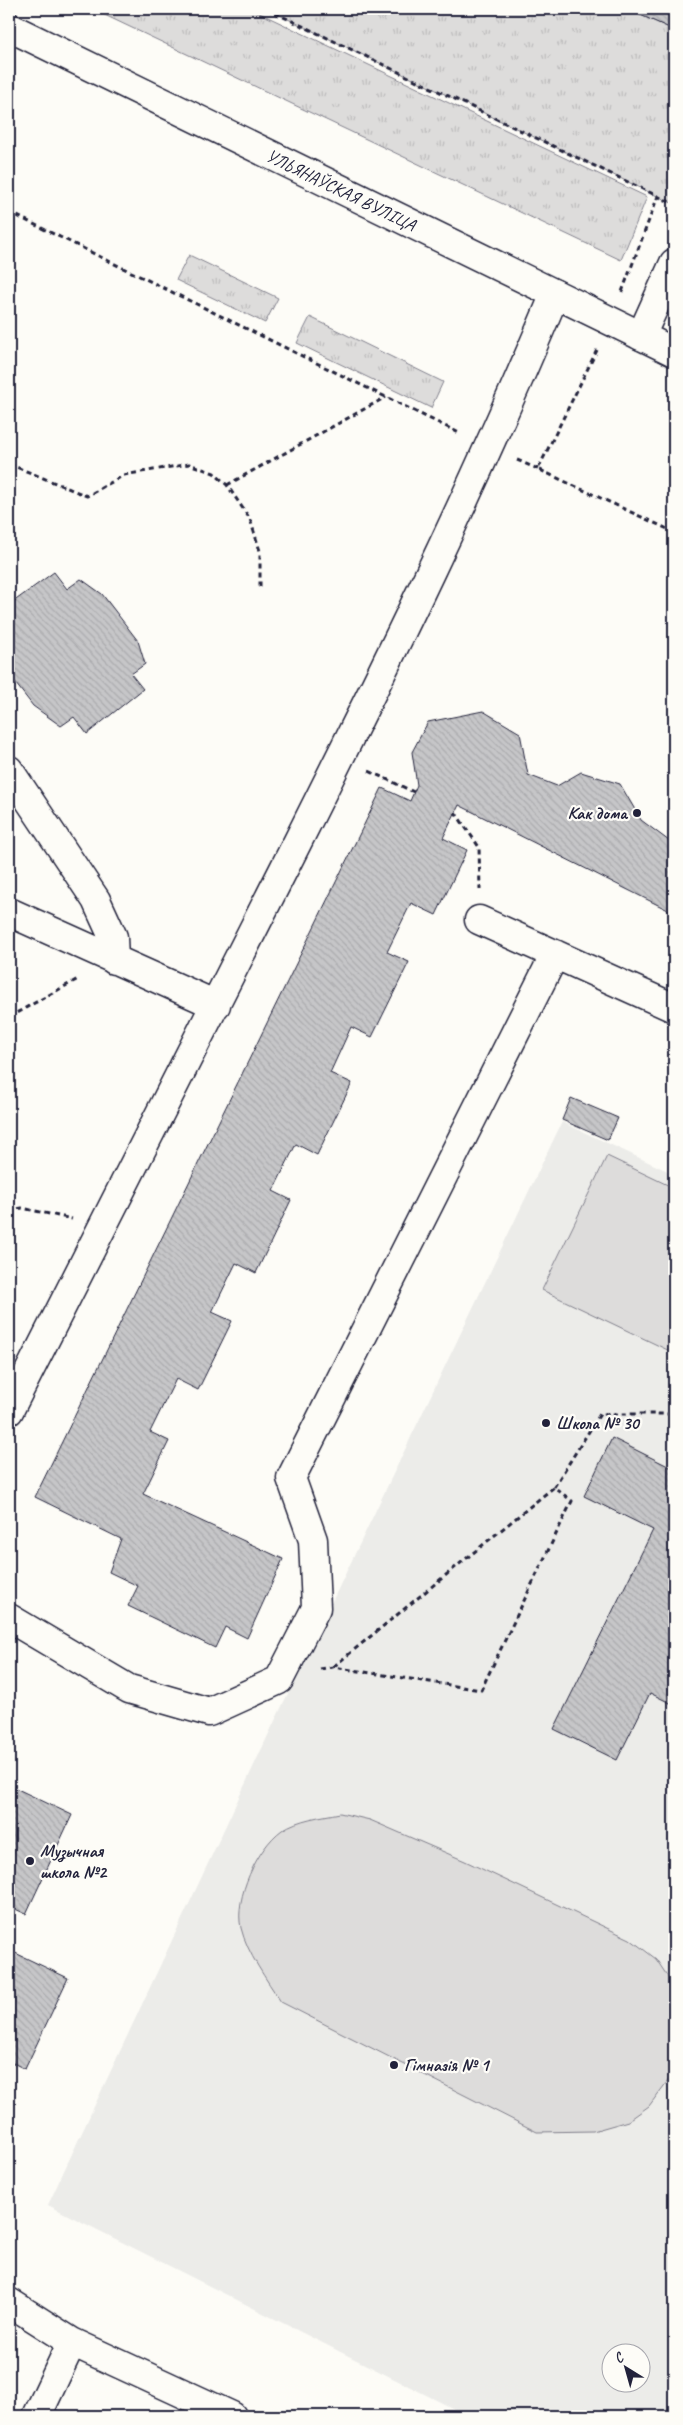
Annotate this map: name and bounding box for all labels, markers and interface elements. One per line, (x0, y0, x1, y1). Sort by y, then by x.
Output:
street label: УЛЬЯНАЎСКАЯ ВУЛІЦА (263, 144, 420, 236)
place label: Как дома (567, 802, 629, 824)
marker: Как дома (631, 807, 643, 819)
place label: Школа № 30 (556, 1412, 641, 1434)
marker: Школа № 30 (540, 1417, 552, 1429)
place label: Музычная школа №2 (40, 1840, 108, 1883)
marker: Музычная школа №2 (24, 1855, 36, 1867)
place label: Гімназія № 1 (404, 2054, 491, 2076)
marker: Гімназія № 1 (388, 2059, 400, 2071)
north arrow (600, 2342, 650, 2392)
text: С (611, 2348, 628, 2367)

